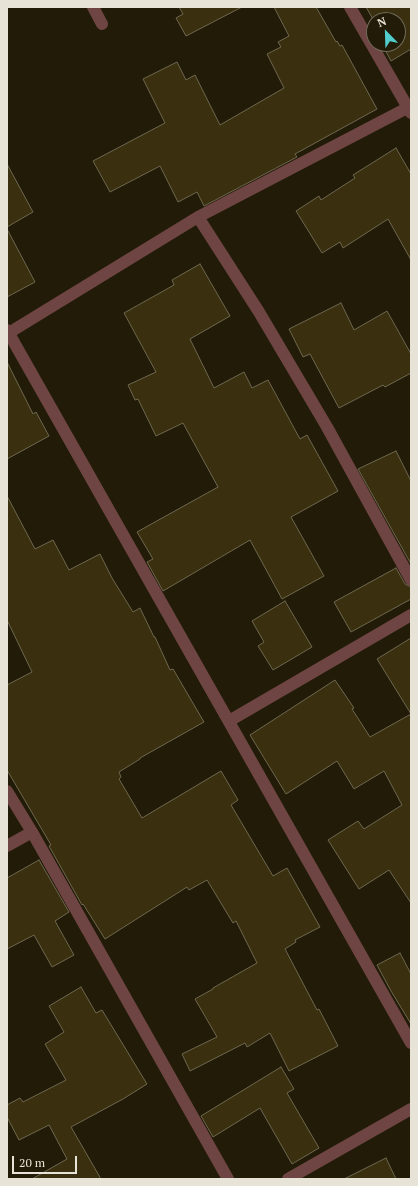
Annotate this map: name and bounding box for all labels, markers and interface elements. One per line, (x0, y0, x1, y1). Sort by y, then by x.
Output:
north arrow (366, 12, 406, 52)
text: N (375, 14, 388, 30)
scale bar (14, 1148, 79, 1174)
text: 20 m (19, 1155, 45, 1170)

